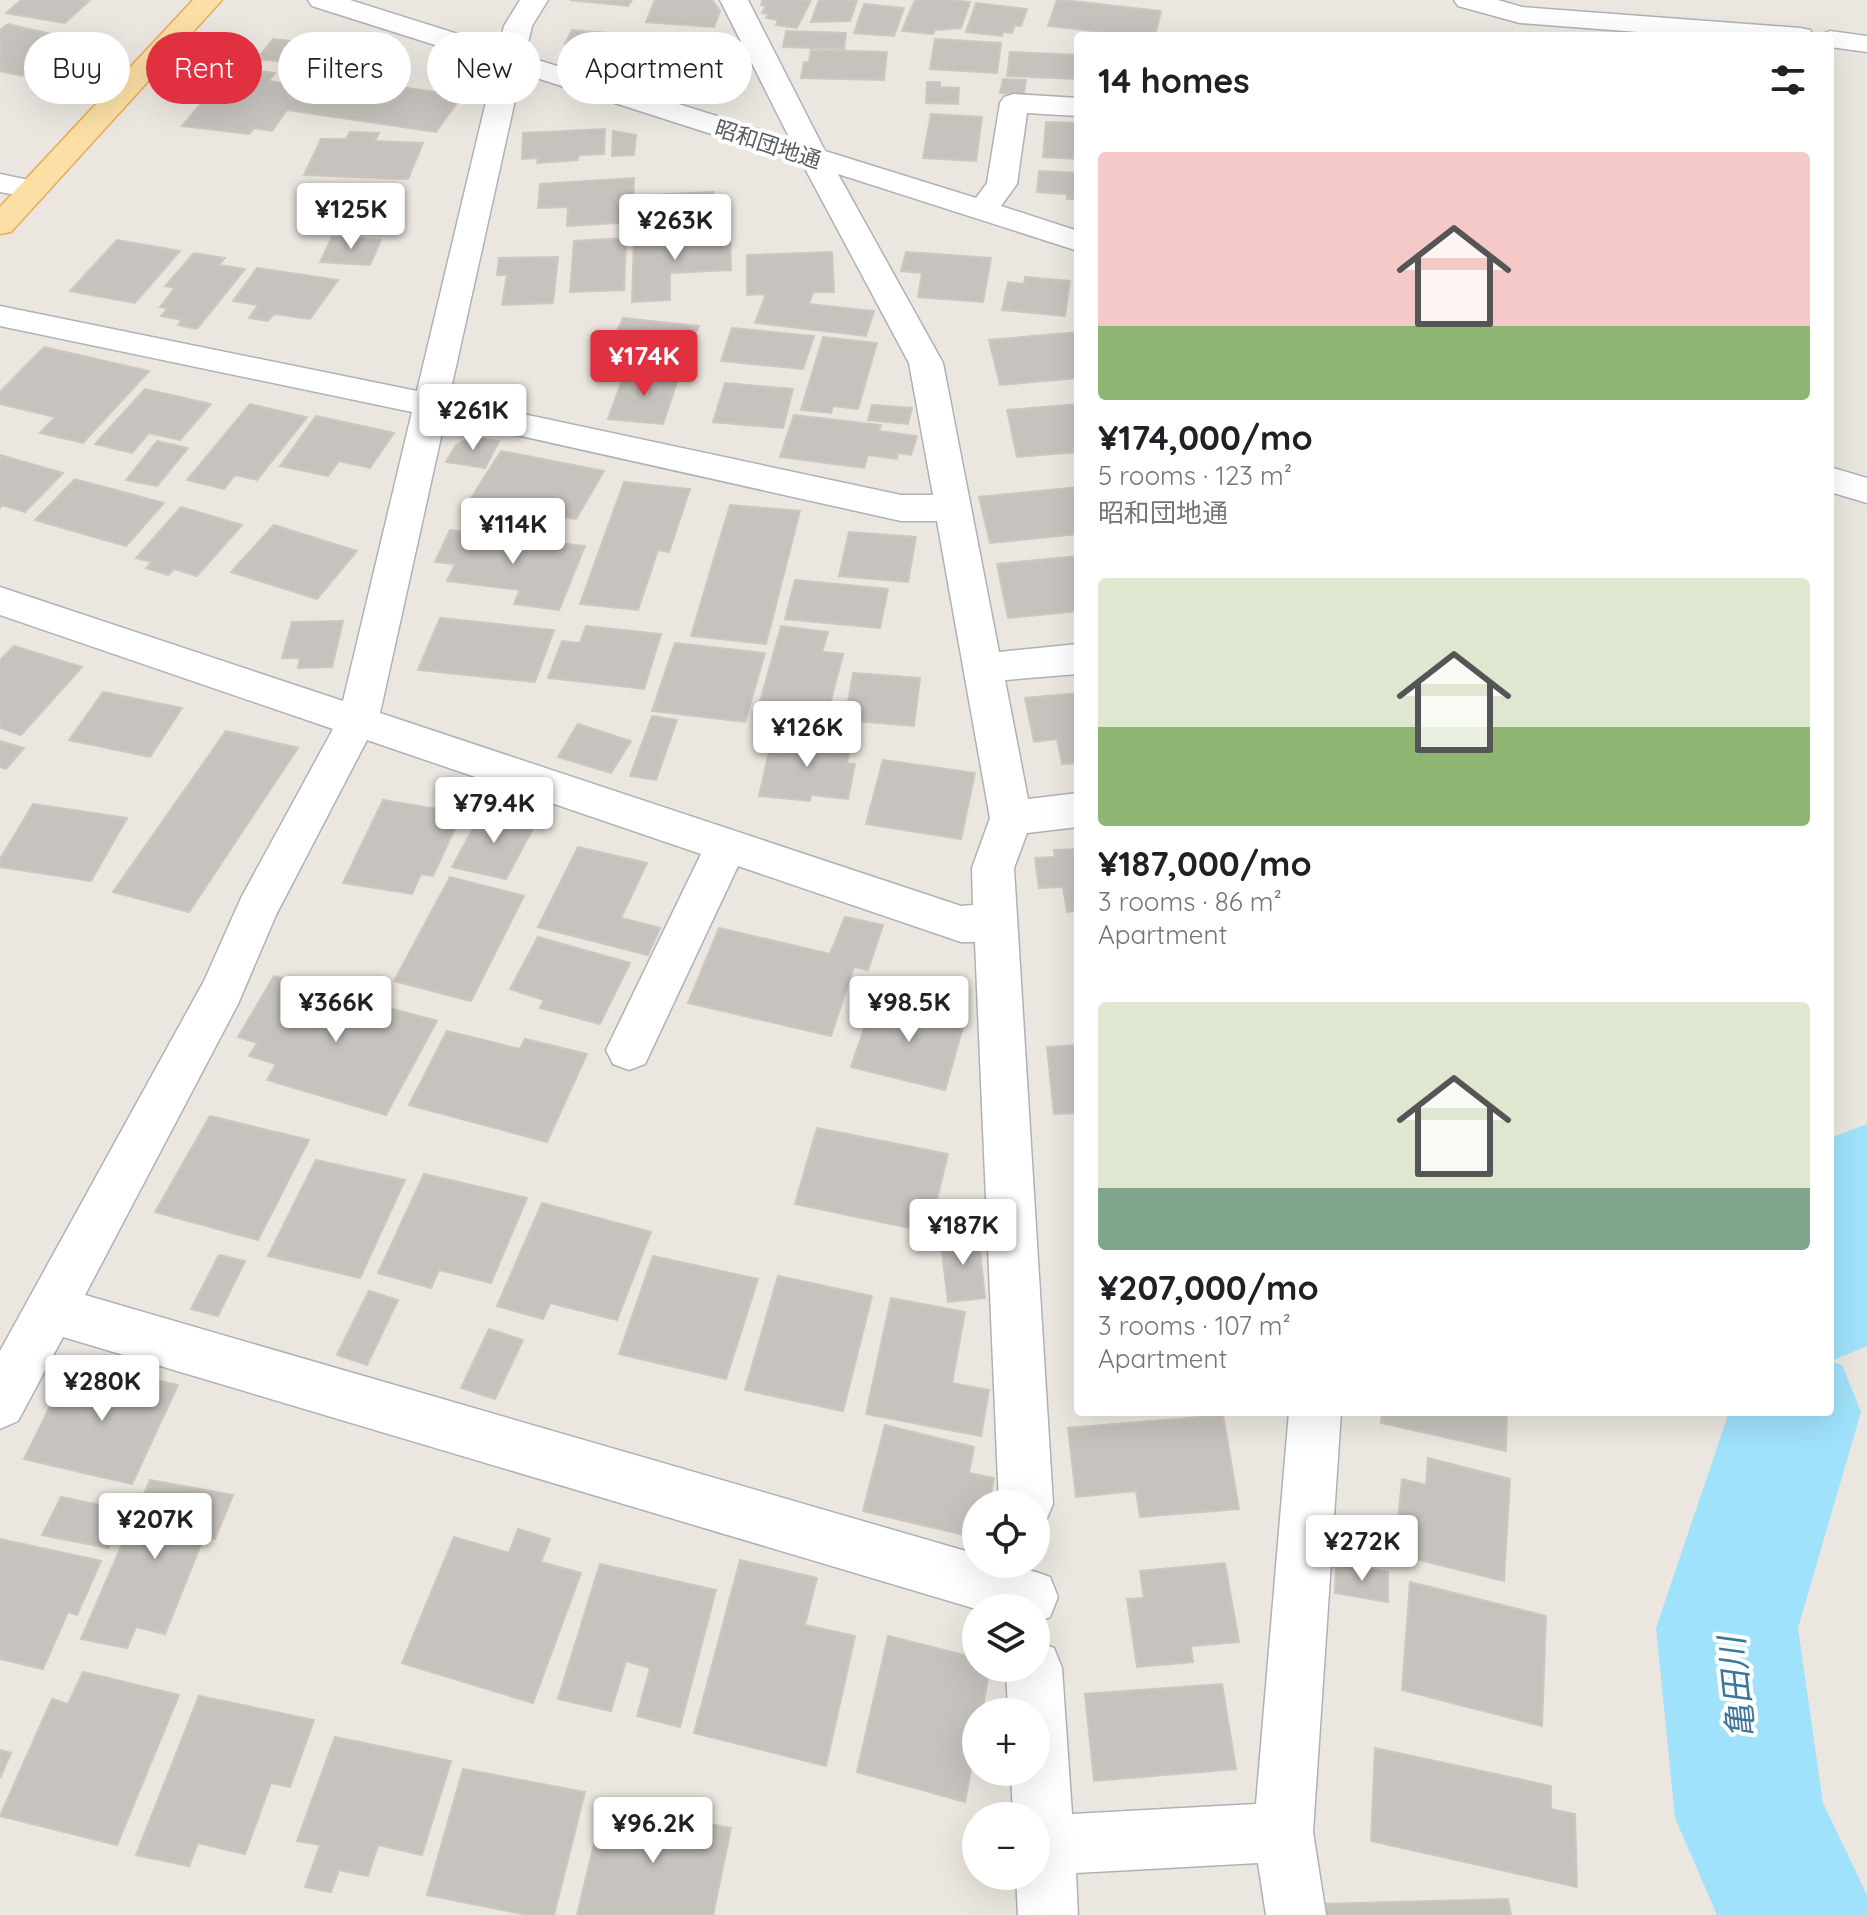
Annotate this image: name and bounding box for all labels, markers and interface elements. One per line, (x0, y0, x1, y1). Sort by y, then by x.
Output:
chip: Buy (24, 32, 130, 104)
chip: Rent (146, 32, 262, 104)
chip: Filters (278, 32, 411, 104)
chip: New (427, 32, 541, 104)
chip: Apartment (557, 32, 752, 104)
icon: filters (1766, 58, 1810, 102)
text: 14 homes (1098, 59, 1250, 102)
street label: 昭和団地通 (711, 114, 825, 174)
pin: ¥125K (295, 183, 407, 251)
text: ¥125K (315, 192, 387, 225)
pin: ¥263K (619, 194, 731, 262)
text: ¥263K (637, 203, 713, 236)
icon: home (1382, 204, 1526, 348)
pin: ¥174K (588, 330, 700, 398)
text: ¥174K (608, 339, 680, 372)
pin: ¥261K (417, 384, 529, 452)
text: ¥261K (437, 393, 509, 426)
text: ¥174,000/mo (1098, 416, 1313, 459)
text: 5 rooms · 123 m² (1098, 459, 1292, 492)
text: 昭和団地通 (1098, 496, 1228, 529)
pin: ¥114K (457, 498, 569, 566)
text: ¥114K (479, 507, 547, 540)
icon: home (1382, 630, 1526, 774)
pin: ¥126K (751, 701, 863, 769)
text: ¥126K (771, 710, 843, 743)
pin: ¥79.4K (429, 777, 559, 845)
text: ¥79.4K (453, 786, 535, 819)
text: ¥187,000/mo (1098, 842, 1312, 885)
text: 3 rooms · 86 m² (1098, 885, 1282, 918)
text: Apartment (1098, 918, 1227, 951)
pin: ¥366K (280, 976, 392, 1044)
pin: ¥98.5K (844, 976, 974, 1044)
text: ¥366K (298, 985, 374, 1018)
text: ¥98.5K (868, 985, 951, 1018)
icon: home (1382, 1054, 1526, 1198)
pin: ¥187K (907, 1199, 1019, 1267)
text: ¥187K (927, 1208, 999, 1241)
text: ¥207,000/mo (1098, 1266, 1319, 1309)
text: 3 rooms · 107 m² (1098, 1309, 1291, 1342)
text: Apartment (1098, 1342, 1227, 1375)
pin: ¥280K (46, 1355, 158, 1423)
text: ¥280K (63, 1364, 141, 1397)
map controls (962, 1490, 1050, 1890)
button: locate (962, 1490, 1050, 1578)
pin: ¥207K (99, 1493, 211, 1561)
text: ¥207K (117, 1502, 193, 1535)
pin: ¥272K (1306, 1515, 1418, 1583)
text: ¥272K (1324, 1524, 1400, 1557)
button: layers (962, 1594, 1050, 1682)
water label: 亀田川 (1709, 1632, 1763, 1741)
button: + (962, 1698, 1050, 1786)
pin: ¥96.2K (588, 1797, 718, 1865)
button: − (962, 1802, 1050, 1890)
text: ¥96.2K (612, 1806, 694, 1839)

